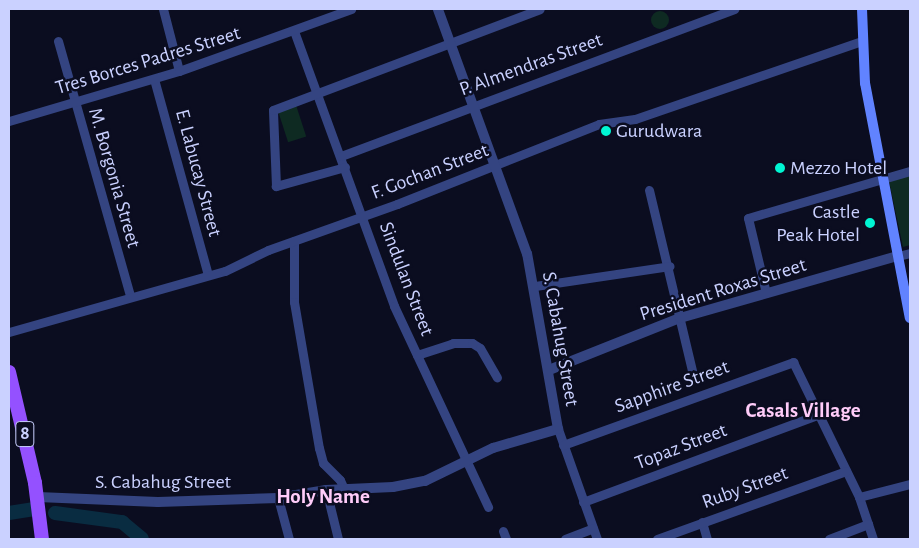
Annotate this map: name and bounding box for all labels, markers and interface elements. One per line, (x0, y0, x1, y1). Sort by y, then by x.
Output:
street label: Tres Borces Padres Street (53, 21, 243, 101)
street label: P. Almendras Street (456, 28, 606, 102)
street label: M. Borgonia Street (83, 105, 145, 251)
street label: E. Labucay Street (169, 107, 227, 239)
place label: Gurudwara (616, 119, 702, 143)
marker: Gurudwara (600, 125, 612, 137)
street label: F. Gochan Street (368, 139, 492, 205)
place label: Mezzo Hotel (790, 156, 887, 180)
marker: Mezzo Hotel (774, 162, 786, 174)
place label: Castle Peak Hotel (776, 200, 860, 247)
marker: Castle Peak Hotel (864, 217, 876, 229)
street label: Sindulan Street (373, 219, 439, 339)
street label: President Roxas Street (637, 253, 809, 327)
street label: S. Cabahug Street (536, 270, 584, 408)
street label: Sapphire Street (612, 355, 732, 419)
district label: Casals Village (745, 398, 861, 424)
road number: 8 (15, 418, 35, 450)
street label: Topaz Street (632, 419, 730, 475)
street label: Ruby Street (699, 461, 791, 515)
street label: S. Cabahug Street (95, 470, 231, 494)
district label: Holy Name (276, 484, 370, 510)

